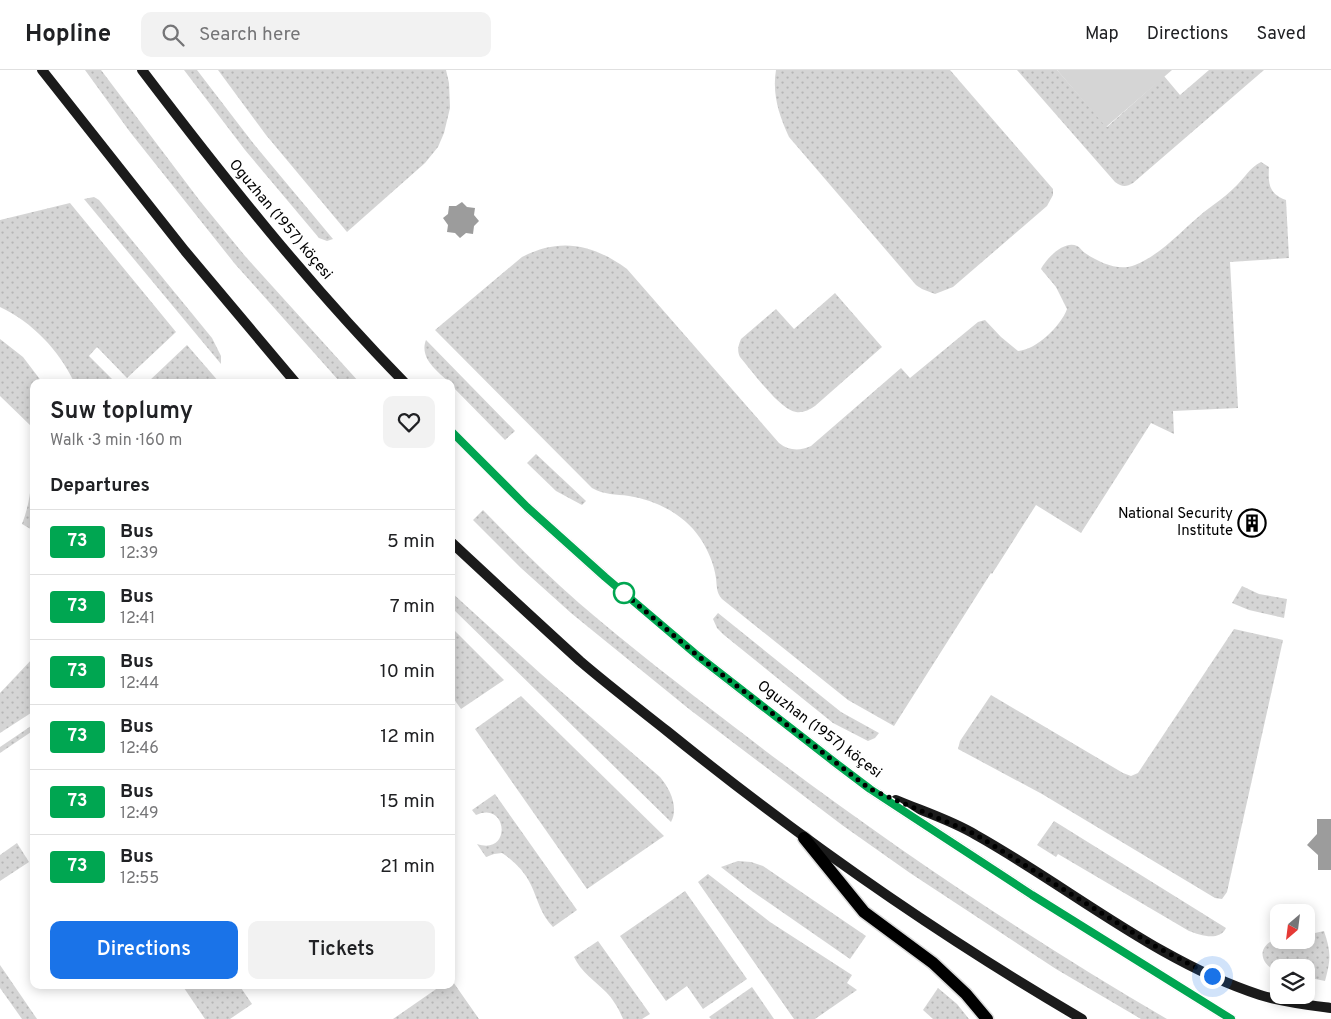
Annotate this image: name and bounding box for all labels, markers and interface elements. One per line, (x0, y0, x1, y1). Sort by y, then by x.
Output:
search box (141, 12, 491, 57)
text: Hopline (25, 20, 111, 50)
icon: search (159, 21, 187, 49)
text: Search here (199, 23, 301, 47)
text: Map (1085, 23, 1119, 46)
text: Directions (1147, 23, 1229, 46)
text: Saved (1257, 23, 1306, 46)
street label: Oguzhan (1957) köçesi (224, 156, 336, 284)
button: heart (383, 396, 435, 448)
text: Suw toplumy (50, 397, 193, 427)
text: Walk · 3 min · 160 m (50, 431, 182, 451)
text: Departures (50, 474, 150, 498)
place label: National Security Institute (1118, 505, 1233, 541)
building icon: National Security Institute (1237, 508, 1267, 538)
text: Bus (120, 520, 154, 544)
text: 73 (67, 530, 88, 553)
text: 5 min (387, 530, 435, 554)
text: 12:39 (120, 544, 158, 564)
unlabelled marker (613, 582, 635, 604)
text: Bus (120, 585, 154, 609)
text: 73 (67, 595, 88, 618)
text: 7 min (390, 595, 435, 619)
text: 12:41 (120, 609, 155, 629)
text: Bus (120, 650, 154, 674)
text: 73 (67, 660, 88, 683)
text: 10 min (380, 660, 435, 684)
text: 12:44 (120, 674, 159, 694)
street label: Oguzhan (1957) köçesi (753, 677, 885, 783)
text: Bus (120, 715, 154, 739)
text: 73 (67, 725, 88, 748)
text: 12 min (380, 725, 435, 749)
text: 12:46 (120, 739, 159, 759)
text: Bus (120, 780, 154, 804)
text: 73 (67, 790, 88, 813)
text: 15 min (380, 790, 435, 814)
text: 12:49 (120, 804, 159, 824)
text: Bus (120, 845, 154, 869)
text: 73 (67, 855, 88, 878)
text: 21 min (380, 855, 435, 879)
text: 12:55 (120, 869, 159, 889)
north arrow (1270, 904, 1315, 949)
map controls (1270, 904, 1315, 1004)
button: Directions (50, 921, 238, 979)
button: Tickets (248, 921, 435, 979)
button: layers (1270, 959, 1315, 1004)
your location (1200, 964, 1225, 989)

